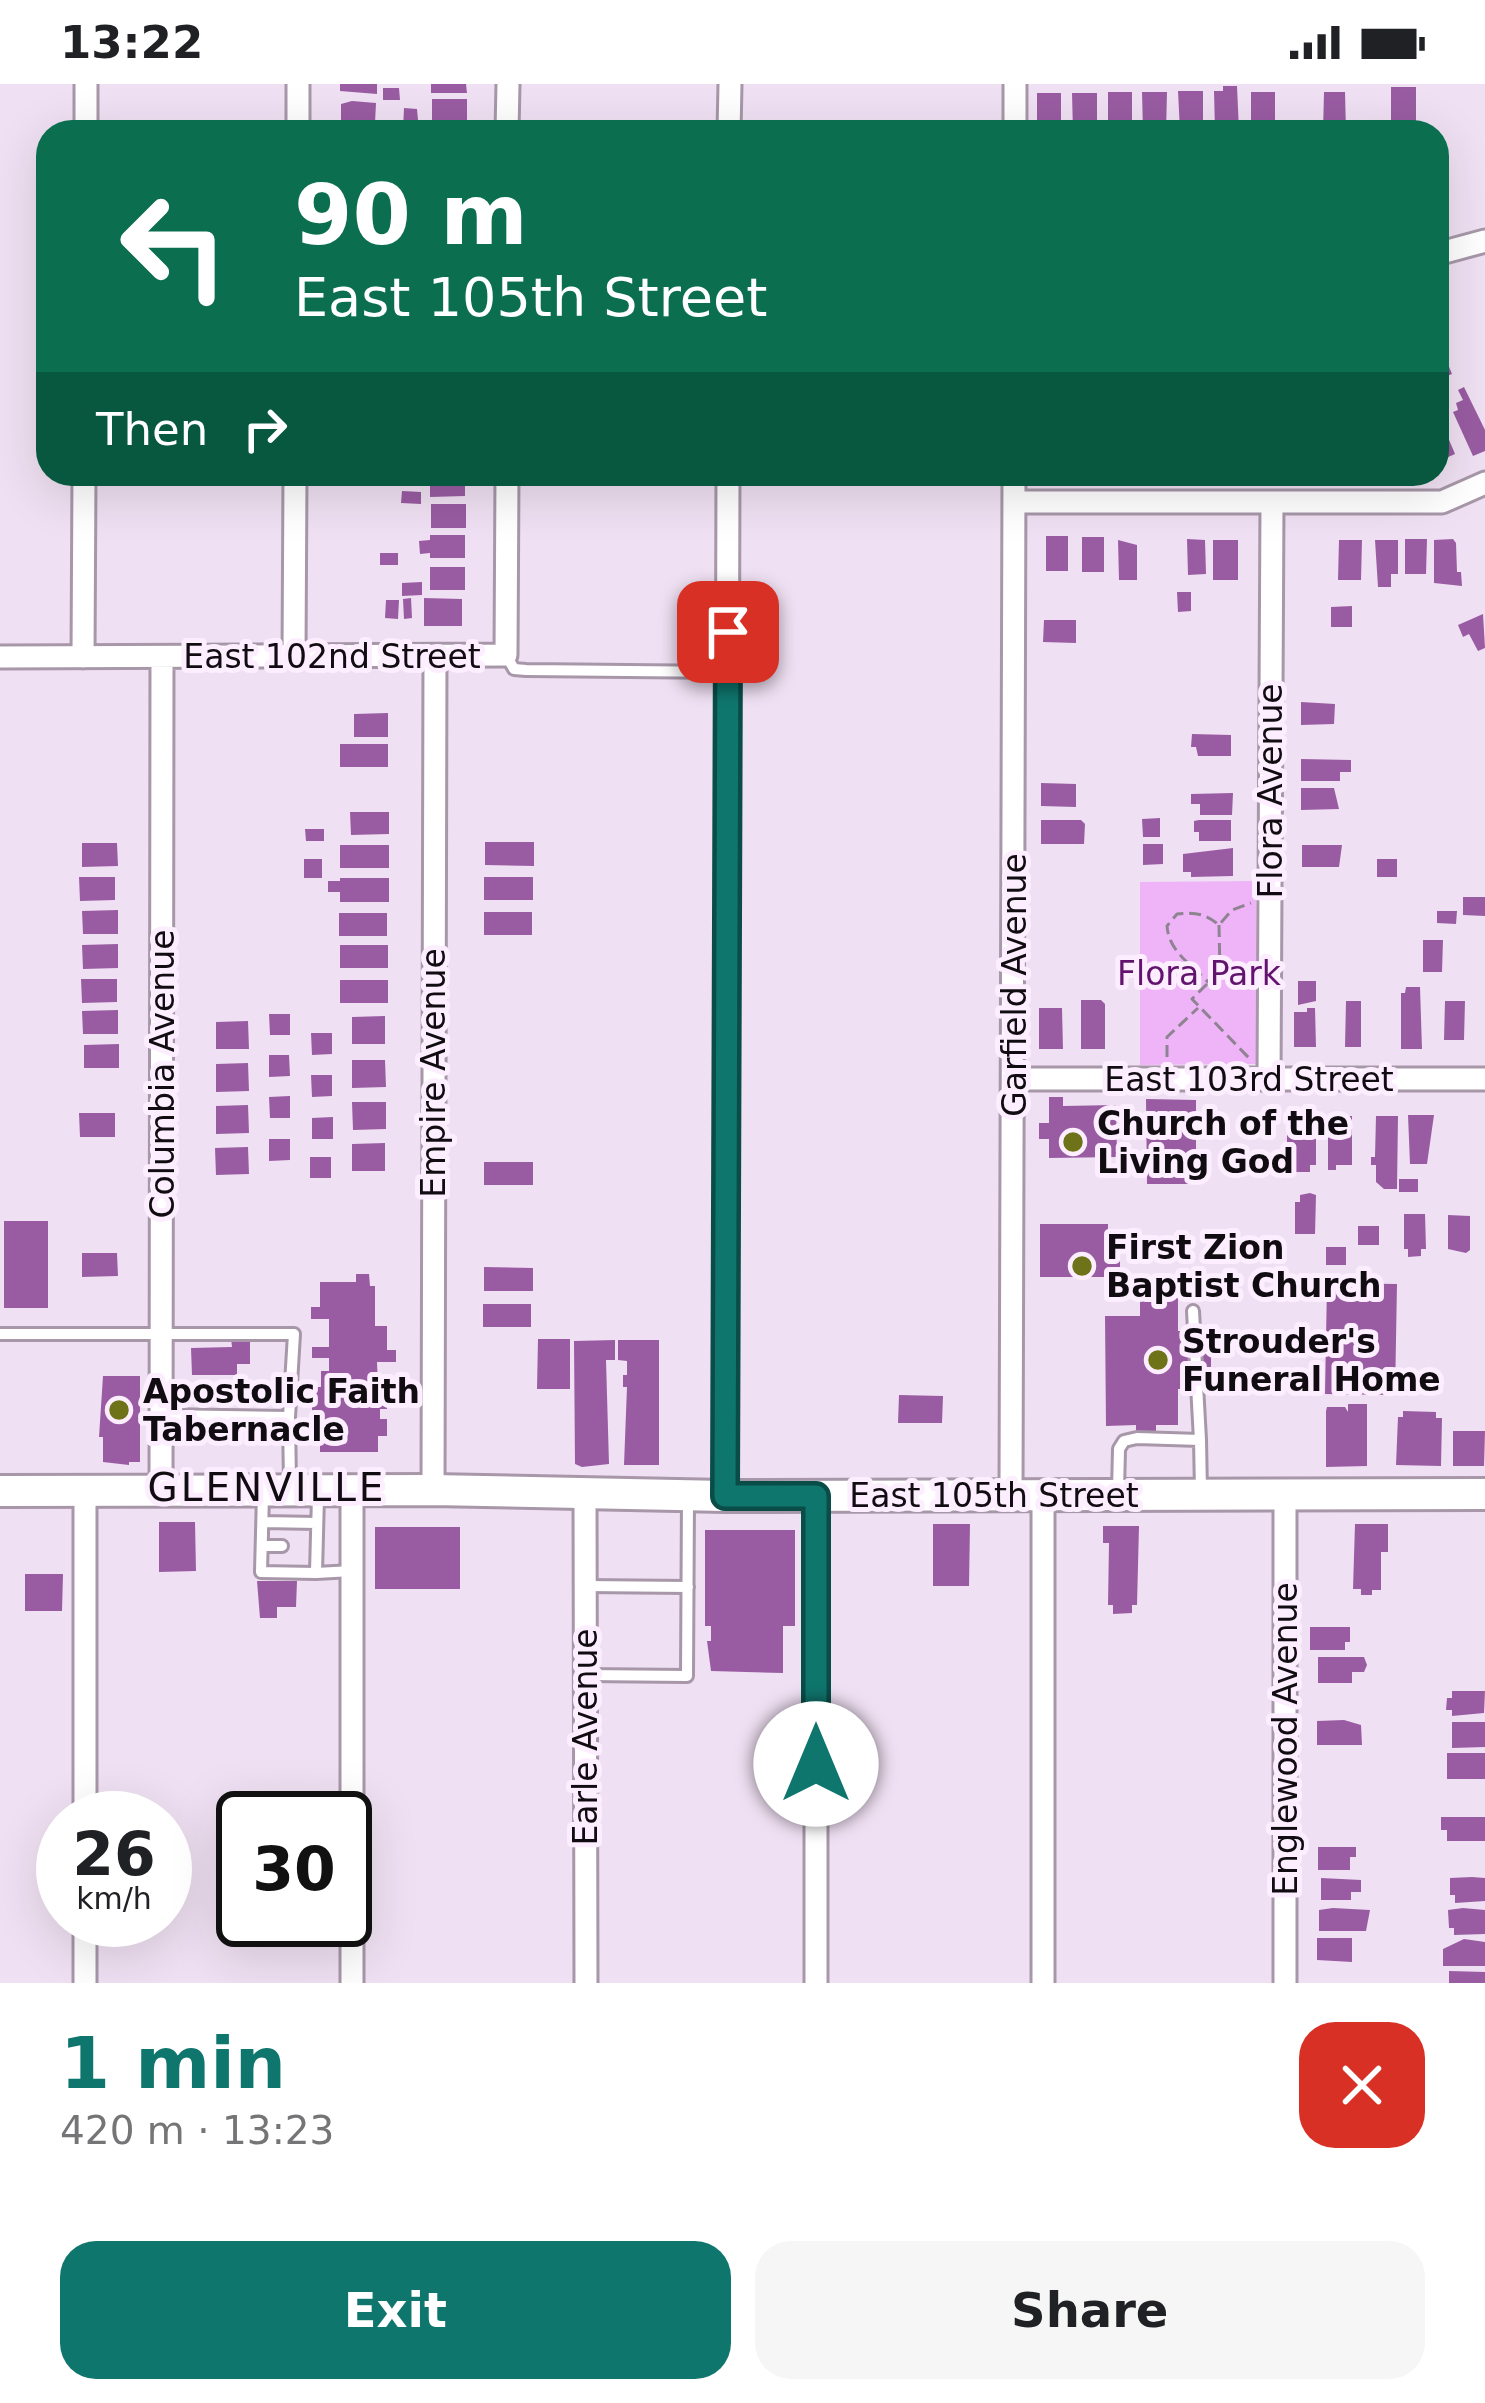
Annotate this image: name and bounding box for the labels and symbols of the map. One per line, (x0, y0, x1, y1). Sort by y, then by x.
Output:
pin (677, 581, 779, 683)
street label: East 102nd Street (183, 637, 481, 676)
street label: Flora Avenue (1251, 683, 1290, 899)
street label: Garfield Avenue (995, 853, 1034, 1117)
street label: Columbia Avenue (143, 930, 182, 1218)
street label: Empire Avenue (414, 948, 453, 1198)
park label: Flora Park (1117, 954, 1282, 993)
street label: East 103rd Street (1104, 1060, 1394, 1099)
place label: Church of the Living God (1097, 1104, 1349, 1181)
marker: Church of the Living God (1060, 1129, 1086, 1155)
place label: First Zion Baptist Church (1106, 1228, 1382, 1305)
marker: First Zion Baptist Church (1069, 1253, 1095, 1279)
place label: Strouder's Funeral Home (1182, 1322, 1441, 1399)
marker: Strouder's Funeral Home (1145, 1347, 1171, 1373)
place label: Apostolic Faith Tabernacle (143, 1372, 420, 1449)
marker: Apostolic Faith Tabernacle (106, 1397, 132, 1423)
district label: GLENVILLE (147, 1465, 387, 1510)
street label: East 105th Street (849, 1476, 1139, 1515)
street label: Englewood Avenue (1266, 1582, 1305, 1896)
street label: Earle Avenue (566, 1628, 605, 1846)
position arrow (753, 1701, 879, 1827)
speed limit sign: 30 (216, 1791, 372, 1947)

